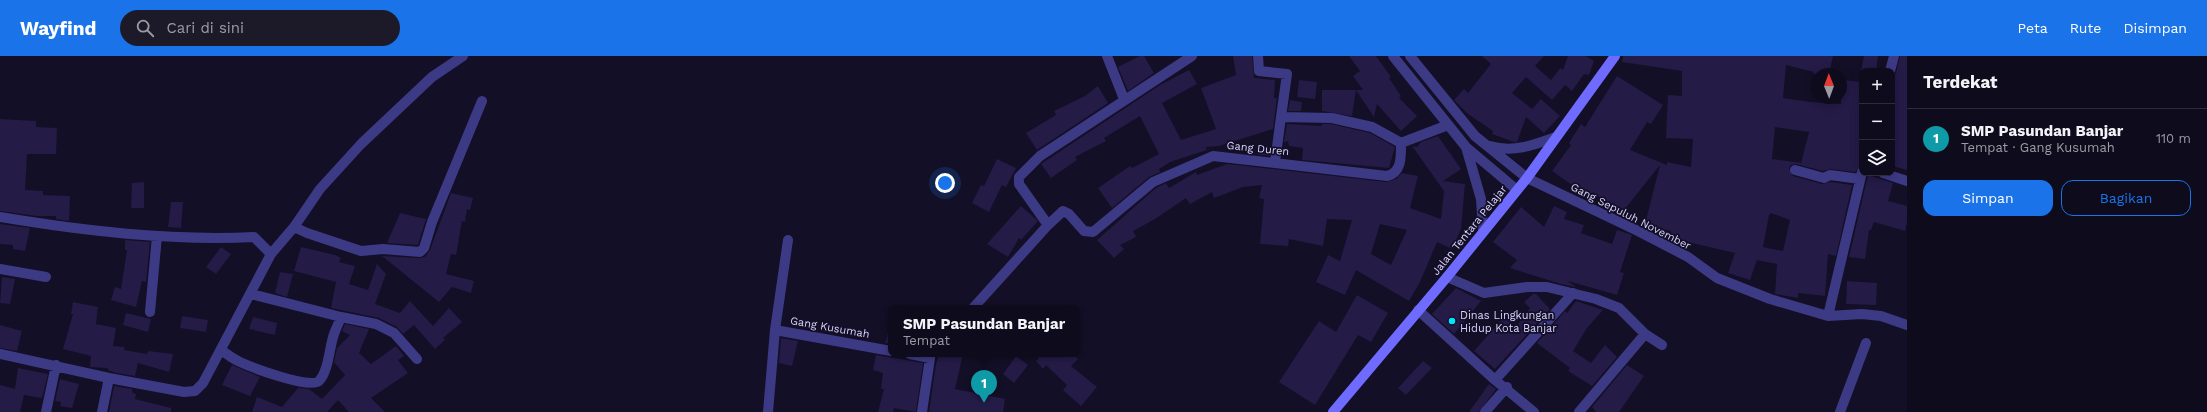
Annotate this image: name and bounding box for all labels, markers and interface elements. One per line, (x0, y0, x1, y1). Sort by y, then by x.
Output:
search box (120, 10, 400, 46)
text: Wayfind (20, 17, 96, 40)
icon: search (134, 17, 156, 39)
text: Cari di sini (166, 19, 244, 37)
text: Peta (2018, 20, 2048, 36)
text: Rute (2070, 20, 2101, 36)
text: Disimpan (2123, 20, 2187, 36)
north arrow (1811, 68, 1847, 104)
map controls (1859, 68, 1895, 176)
button: + (1859, 68, 1895, 104)
text: Terdekat (1923, 72, 1998, 92)
button: − (1859, 104, 1895, 140)
text: SMP Pasundan Banjar (1961, 122, 2123, 140)
text: 1 (1933, 131, 1939, 146)
text: 110 m (2156, 131, 2191, 146)
street label: Gang Duren (1226, 139, 1290, 158)
button: layers (1859, 140, 1895, 176)
text: Tempat · Gang Kusumah (1961, 140, 2115, 155)
your location (935, 173, 955, 193)
street label: Gang Sepuluh November (1568, 180, 1694, 253)
button: Simpan (1923, 180, 2053, 216)
button: Bagikan (2061, 180, 2191, 216)
street label: Jalan Tentara Pelajar (1429, 182, 1510, 278)
popup (888, 305, 1080, 357)
place label: Dinas Lingkungan Hidup Kota Banjar (1460, 309, 1557, 335)
street label: Gang Kusumah (789, 314, 871, 341)
text: SMP Pasundan Banjar (903, 315, 1065, 333)
marker: Dinas Lingkungan Hidup Kota Banjar (1447, 316, 1457, 326)
text: Tempat (903, 333, 950, 348)
pin: 1 (971, 370, 997, 403)

